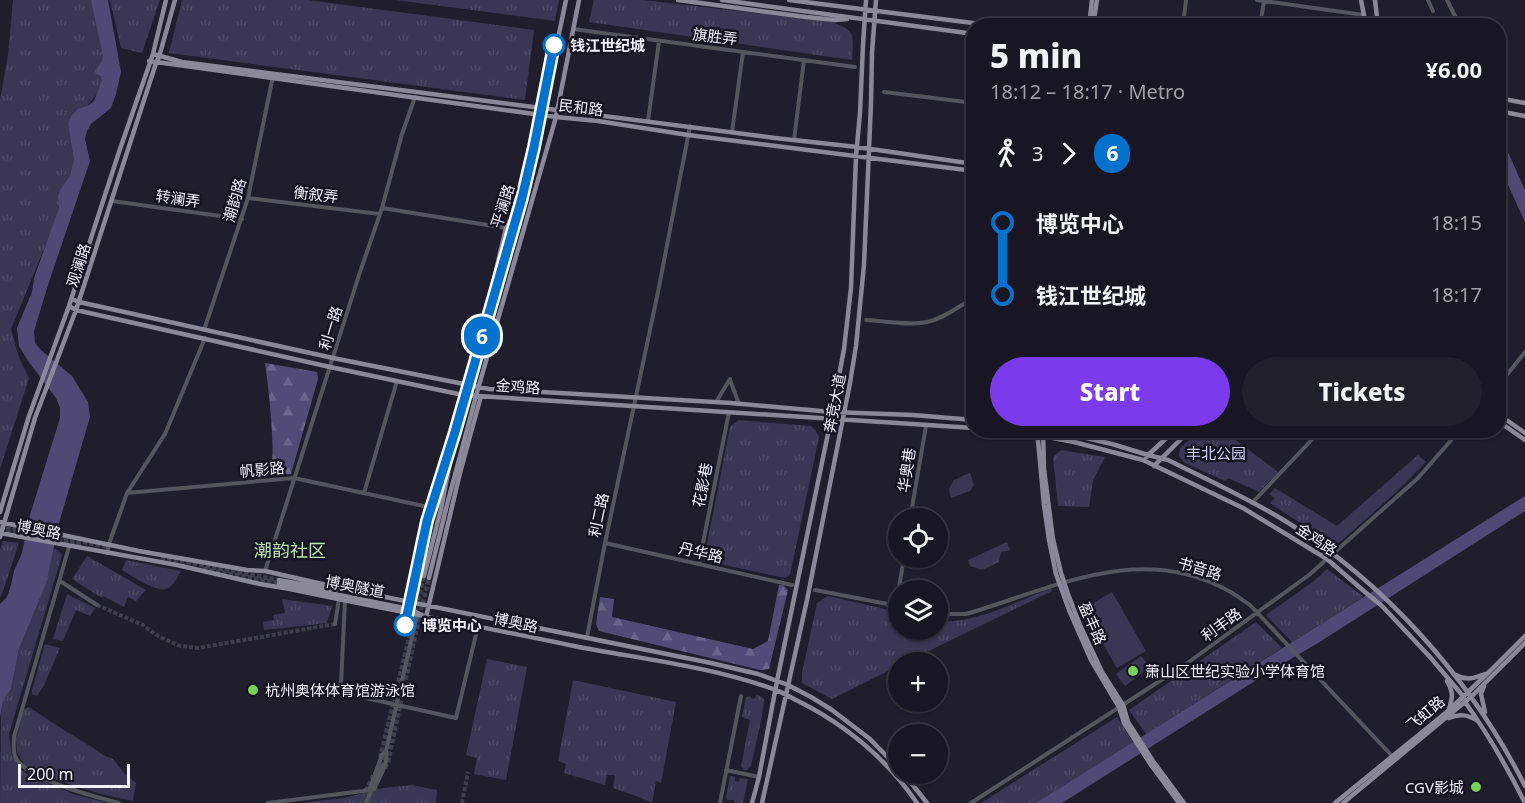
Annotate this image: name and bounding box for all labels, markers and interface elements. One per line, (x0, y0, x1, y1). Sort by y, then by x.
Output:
street label: 旗胜弄 (691, 23, 739, 49)
text: 5 min (990, 33, 1082, 78)
marker: 钱江世纪城 (543, 34, 565, 56)
place label: 钱江世纪城 (570, 35, 645, 55)
text: ¥6.00 (1425, 54, 1482, 84)
text: 18:12 – 18:17 · Metro (990, 78, 1185, 105)
street label: 民和路 (557, 94, 605, 120)
icon: walk (990, 137, 1023, 170)
icon: forward (1052, 137, 1085, 170)
text: 6 (1106, 139, 1118, 167)
text: 3 (1032, 140, 1043, 167)
street label: 潮韵路 (218, 176, 250, 224)
street label: 衡叙弄 (292, 181, 340, 207)
street label: 平澜路 (486, 182, 518, 230)
street label: 转澜弄 (154, 185, 202, 211)
text: 博览中心 (1036, 208, 1124, 238)
text: 18:15 (1431, 209, 1482, 236)
street label: 观澜路 (62, 241, 94, 289)
text: 钱江世纪城 (1036, 280, 1146, 310)
text: 18:17 (1431, 281, 1482, 308)
street label: 利一路 (314, 304, 346, 352)
line badge: 6 (462, 316, 502, 356)
text: 6 (476, 322, 488, 350)
button: Start (990, 357, 1230, 426)
button: Tickets (1242, 357, 1482, 426)
street label: 奔竞大道 (818, 372, 850, 434)
street label: 金鸡路 (495, 374, 541, 398)
park label: 丰北公园 (1186, 443, 1246, 463)
street label: 华奥巷 (893, 446, 919, 494)
street label: 帆影路 (239, 457, 285, 481)
street label: 花影巷 (688, 461, 716, 509)
street label: 利二路 (584, 491, 612, 539)
map controls (888, 508, 948, 784)
button: locate (888, 508, 948, 568)
street label: 博奥路 (15, 515, 63, 543)
street label: 金鸡路 (1293, 518, 1341, 560)
street label: 丹华路 (677, 537, 725, 567)
district label: 潮韵社区 (254, 538, 326, 562)
street label: 书音路 (1176, 552, 1224, 584)
street label: 博奥隧道 (324, 570, 386, 602)
button: layers (888, 580, 948, 640)
street label: 盈丰路 (1075, 598, 1111, 648)
street label: 利丰路 (1197, 603, 1245, 645)
street label: 博奥路 (492, 608, 540, 636)
marker: 博览中心 (394, 614, 416, 636)
place label: 博览中心 (422, 615, 482, 635)
button: + (888, 652, 948, 712)
place label: 萧山区世纪实验小学体育馆 (1145, 661, 1325, 681)
marker: 萧山区世纪实验小学体育馆 (1126, 664, 1140, 678)
place label: 杭州奥体体育馆游泳馆 (265, 680, 415, 700)
marker: 杭州奥体体育馆游泳馆 (246, 683, 260, 697)
street label: 飞虹路 (1401, 691, 1449, 735)
button: − (888, 724, 948, 784)
scale bar (18, 761, 130, 788)
text: 200 m (27, 763, 74, 785)
place label: CGV影城 (1405, 777, 1464, 797)
marker: CGV影城 (1469, 780, 1483, 794)

